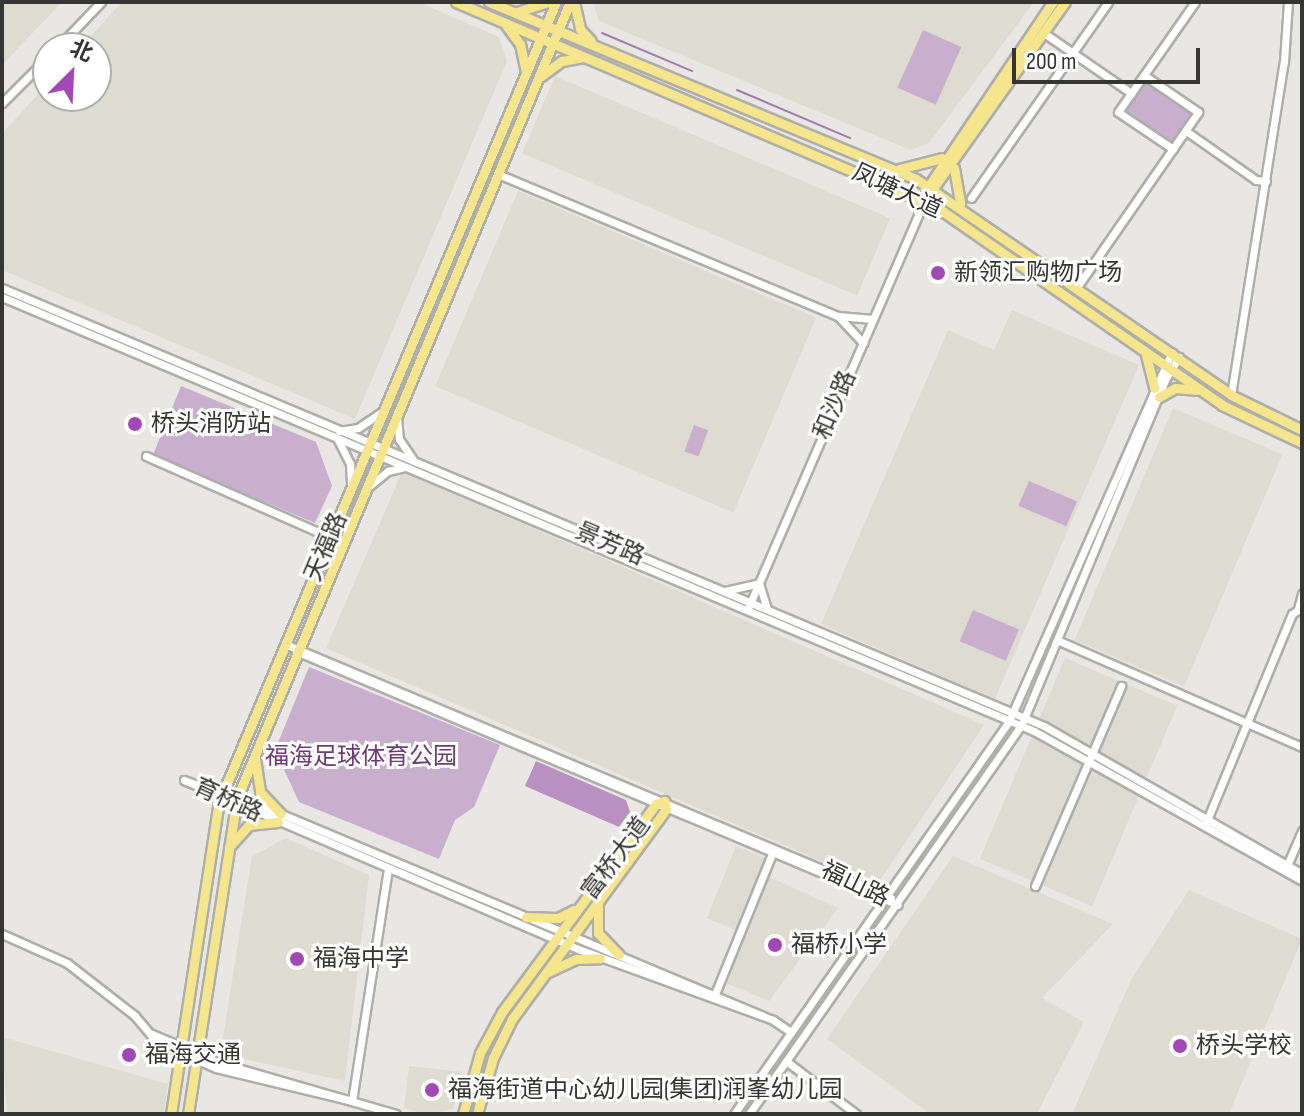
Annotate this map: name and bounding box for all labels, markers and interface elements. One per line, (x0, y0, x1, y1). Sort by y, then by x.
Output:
north arrow (32, 32, 112, 112)
scale bar (1016, 32, 1204, 82)
text: 北 (66, 35, 97, 68)
text: 200 m (1026, 47, 1077, 76)
street label: 凤塘大道 (847, 158, 947, 224)
place label: 新领汇购物广场 (954, 259, 1122, 287)
marker: 新领汇购物广场 (929, 264, 947, 282)
street label: 和沙路 (808, 366, 862, 444)
place label: 桥头消防站 (151, 410, 271, 438)
marker: 桥头消防站 (126, 415, 144, 433)
street label: 天福路 (299, 508, 353, 586)
street label: 景芳路 (571, 517, 649, 571)
park label: 福海足球体育公园 (265, 743, 457, 771)
street label: 育桥路 (189, 772, 267, 828)
street label: 富桥大道 (576, 811, 656, 905)
street label: 福山路 (816, 855, 894, 913)
place label: 福桥小学 (791, 931, 887, 959)
marker: 福桥小学 (766, 936, 784, 954)
place label: 福海中学 (313, 945, 409, 973)
marker: 福海中学 (288, 950, 306, 968)
place label: 桥头学校 (1196, 1032, 1292, 1060)
marker: 桥头学校 (1171, 1037, 1189, 1055)
place label: 福海交通 (145, 1041, 241, 1069)
marker: 福海交通 (120, 1046, 138, 1064)
place label: 福海街道中心幼儿园(集团)润峯幼儿园 (448, 1076, 842, 1104)
marker: 福海街道中心幼儿园(集团)润峯幼儿园 (423, 1081, 441, 1099)

